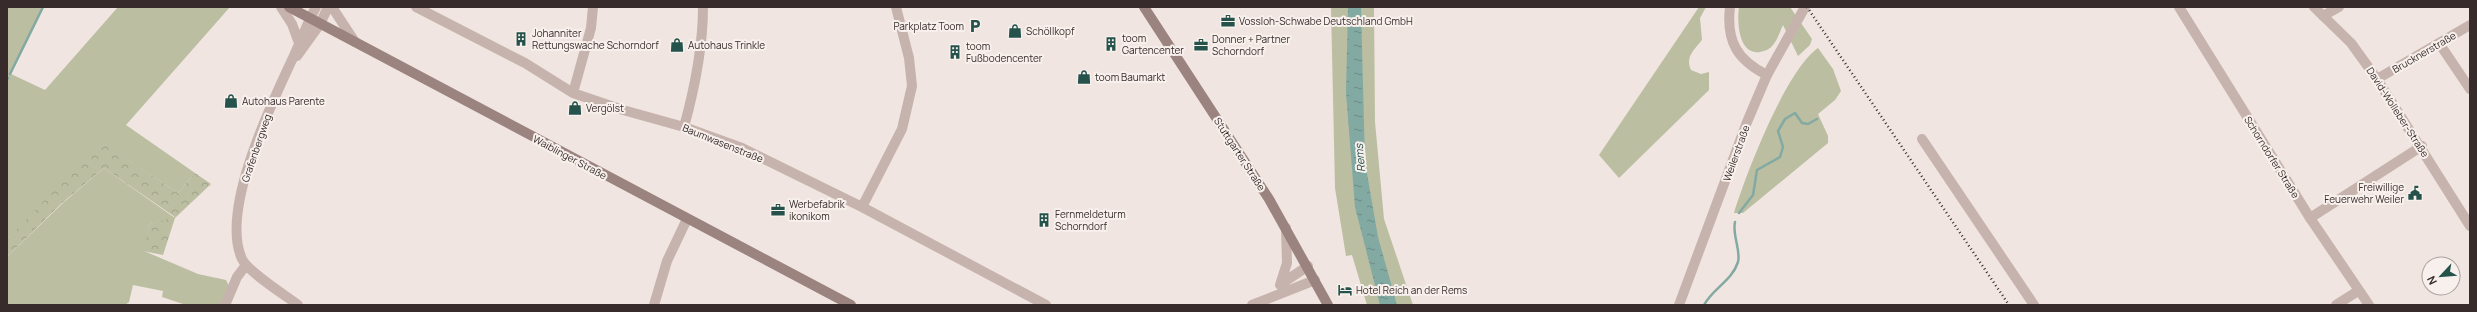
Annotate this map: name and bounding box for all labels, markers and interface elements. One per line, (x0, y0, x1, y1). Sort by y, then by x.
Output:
office icon: Vossloh-Schwabe Deutschland GmbH (1220, 13, 1236, 29)
place label: Vossloh-Schwabe Deutschland GmbH (1239, 14, 1413, 28)
parking icon: Parkplatz Toom (967, 18, 983, 34)
place label: Parkplatz Toom (893, 19, 964, 33)
shop icon: Schöllkopf (1007, 23, 1023, 39)
place label: Schöllkopf (1026, 24, 1075, 38)
place label: Johanniter Rettungswache Schorndorf (532, 26, 659, 52)
street label: Brucknerstraße (2390, 28, 2459, 76)
building icon: Johanniter Rettungswache Schorndorf (513, 31, 529, 47)
place label: toom Gartencenter (1122, 31, 1184, 57)
place label: Donner + Partner Schorndorf (1212, 32, 1290, 58)
building icon: toom Gartencenter (1103, 36, 1119, 52)
shop icon: Autohaus Trinkle (669, 37, 685, 53)
office icon: Donner + Partner Schorndorf (1193, 37, 1209, 53)
place label: Autohaus Trinkle (688, 38, 765, 52)
place label: toom Fußbodencenter (966, 39, 1043, 65)
building icon: toom Fußbodencenter (947, 44, 963, 60)
street label: David-Wolleber-Straße (2364, 64, 2433, 160)
shop icon: toom Baumarkt (1076, 69, 1092, 85)
place label: toom Baumarkt (1095, 70, 1165, 84)
shop icon: Autohaus Parente (223, 93, 239, 109)
place label: Autohaus Parente (242, 94, 325, 108)
shop icon: Vergölst (567, 100, 583, 116)
place label: Vergölst (586, 101, 624, 115)
street label: Grafenbergweg (238, 112, 274, 184)
street label: Schorndorfer Straße (2241, 113, 2303, 201)
street label: Stuttgarter Straße (1211, 115, 1269, 194)
street label: Baumwasenstraße (681, 120, 766, 166)
street label: Weilerstraße (1719, 123, 1753, 183)
street label: Waiblinger Straße (531, 132, 609, 182)
water label: Rems (1351, 142, 1368, 173)
place label: Freiwillige Feuerwehr Weiler (2324, 180, 2404, 206)
public building icon: Freiwillige Feuerwehr Weiler (2407, 185, 2423, 201)
place label: Werbefabrik ikonikom (789, 197, 846, 223)
office icon: Werbefabrik ikonikom (770, 202, 786, 218)
place label: Fernmeldeturm Schorndorf (1055, 207, 1126, 233)
building icon: Fernmeldeturm Schorndorf (1036, 212, 1052, 228)
north arrow (2421, 256, 2461, 296)
text: N (2423, 274, 2440, 287)
hotel icon: Hotel Reich an der Rems (1337, 282, 1353, 298)
place label: Hotel Reich an der Rems (1356, 283, 1467, 297)

